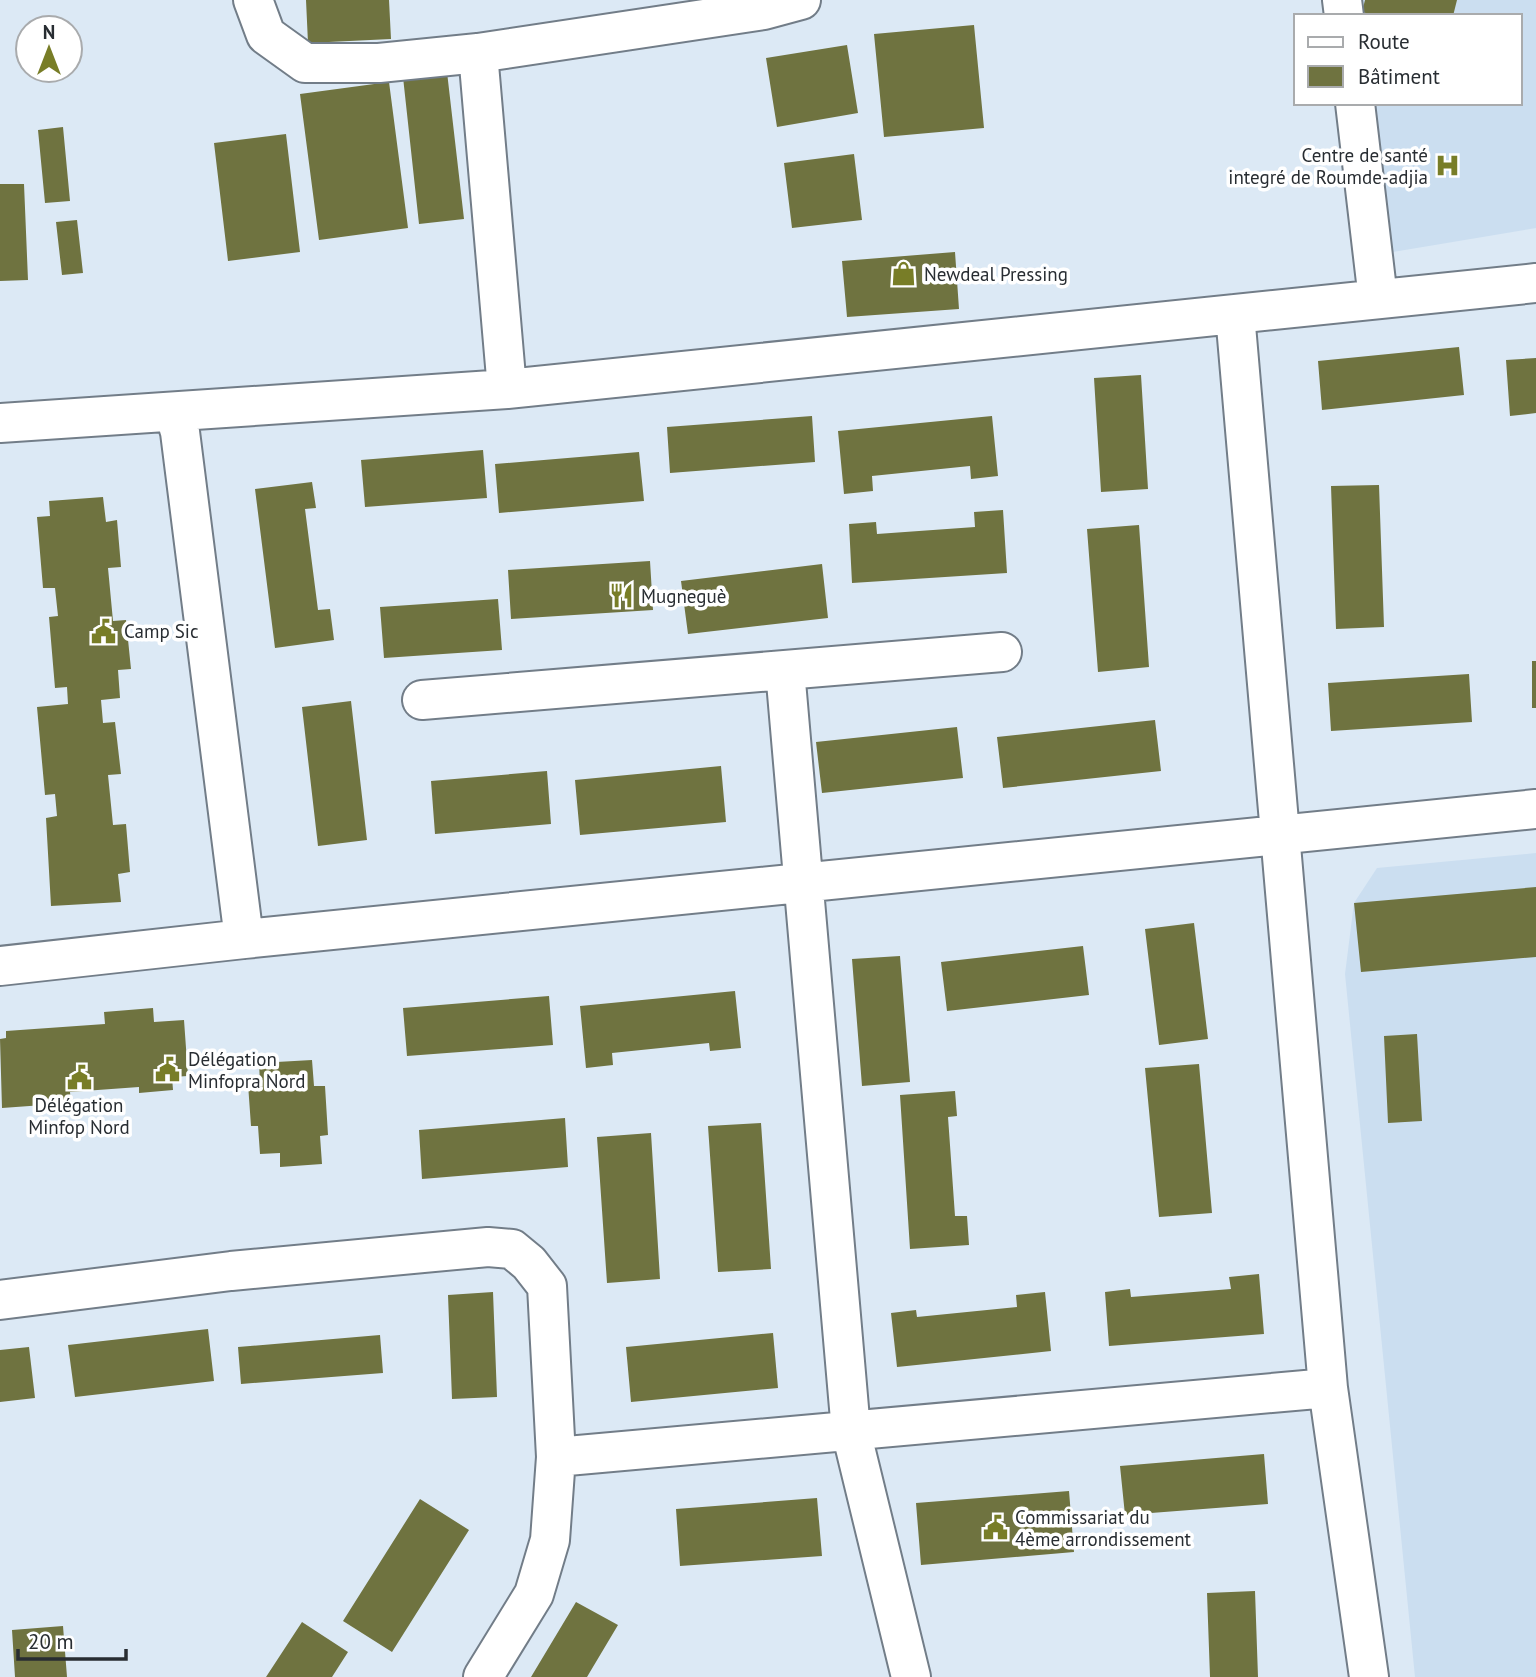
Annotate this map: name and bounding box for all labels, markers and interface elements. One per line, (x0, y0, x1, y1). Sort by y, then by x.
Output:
north arrow (14, 14, 84, 84)
legend (1294, 14, 1522, 105)
text: N (43, 20, 55, 44)
text: Route (1358, 28, 1410, 55)
text: Bâtiment (1358, 63, 1440, 90)
place label: Centre de santé integré de Roumde-adjia (1228, 143, 1428, 189)
hospital icon: Centre de santé integré de Roumde-adjia (1434, 152, 1462, 180)
shop icon: Newdeal Pressing (890, 260, 918, 288)
place label: Newdeal Pressing (924, 262, 1068, 286)
restaurant icon: Mugneguè (607, 582, 635, 610)
place label: Mugneguè (641, 584, 726, 608)
public building icon: Camp Sic (90, 617, 118, 645)
place label: Camp Sic (124, 619, 198, 643)
place label: Délégation Minfopra Nord (188, 1047, 305, 1093)
public building icon: Délégation Minfopra Nord (154, 1056, 182, 1084)
public building icon: Délégation Minfop Nord (65, 1063, 93, 1091)
place label: Délégation Minfop Nord (28, 1093, 130, 1139)
place label: Commissariat du 4ème arrondissement (1015, 1505, 1192, 1551)
public building icon: Commissariat du 4ème arrondissement (981, 1514, 1009, 1542)
scale bar (18, 1618, 126, 1662)
text: 20 m (28, 1628, 74, 1655)

